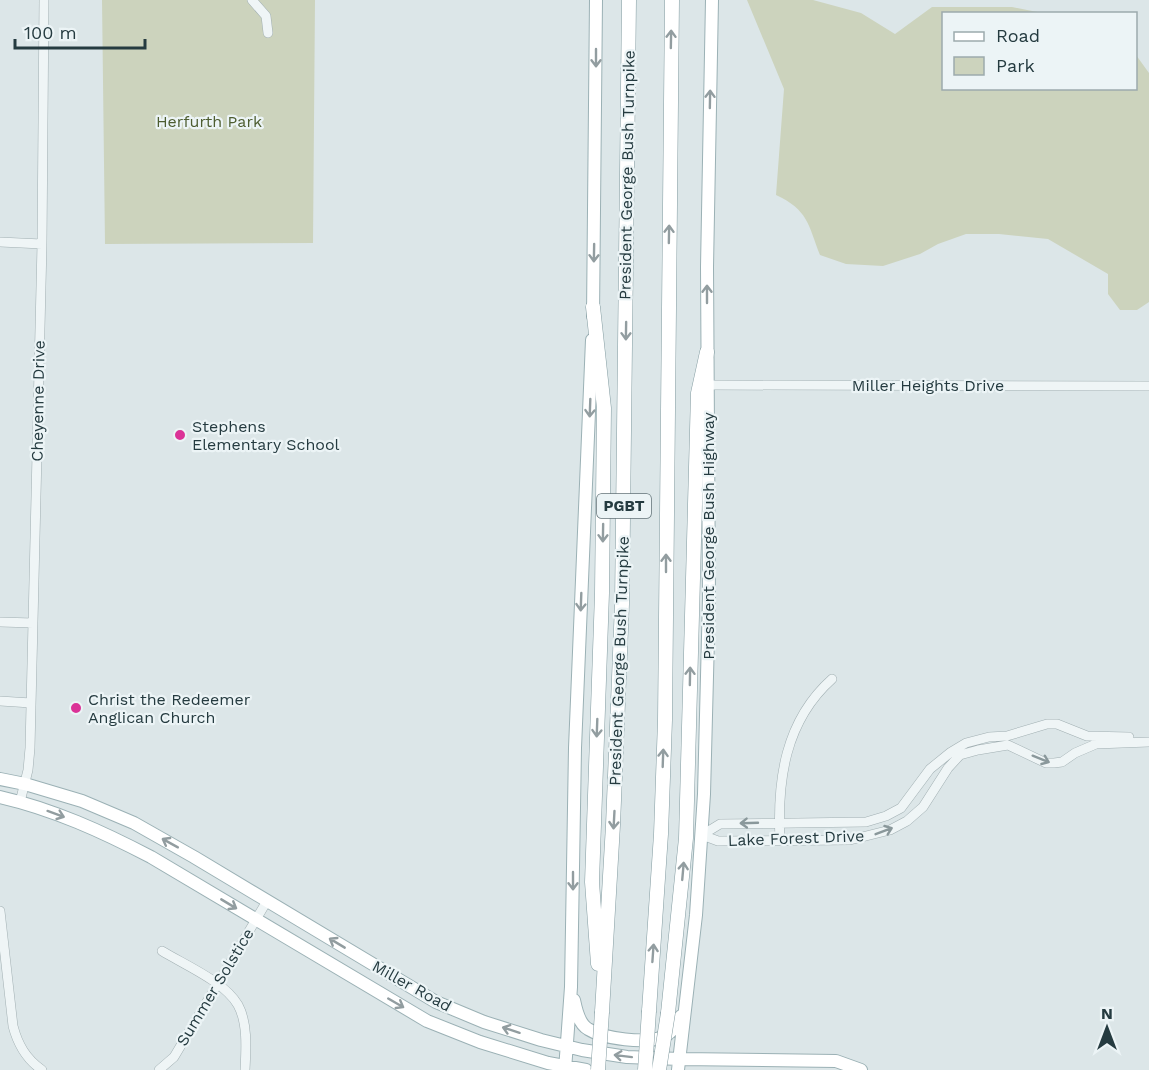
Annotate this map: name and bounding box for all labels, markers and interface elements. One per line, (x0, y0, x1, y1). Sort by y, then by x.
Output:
scale bar (15, 12, 146, 50)
legend (942, 12, 1137, 90)
text: 100 m (24, 22, 77, 43)
text: Road (996, 25, 1040, 46)
one-way arrow (665, 29, 677, 49)
one-way arrow (590, 48, 602, 68)
street label: President George Bush Turnpike (615, 50, 639, 300)
text: Park (996, 55, 1035, 76)
one-way arrow (705, 89, 716, 109)
park label: Herfurth Park (156, 112, 262, 131)
one-way arrow (663, 224, 674, 244)
one-way arrow (589, 243, 600, 263)
one-way arrow (701, 284, 713, 304)
one-way arrow (620, 321, 632, 341)
street label: Cheyenne Drive (27, 340, 49, 462)
street label: Miller Heights Drive (852, 376, 1004, 395)
one-way arrow (584, 397, 596, 417)
street label: President George Bush Highway (699, 412, 718, 660)
place label: Stephens Elementary School (192, 417, 340, 454)
marker: Stephens Elementary School (173, 428, 187, 442)
road number: PGBT (597, 494, 651, 518)
one-way arrow (597, 522, 609, 542)
street label: President George Bush Turnpike (605, 536, 633, 786)
one-way arrow (660, 554, 672, 574)
one-way arrow (575, 592, 587, 612)
one-way arrow (684, 667, 696, 687)
place label: Christ the Redeemer Anglican Church (88, 690, 251, 727)
marker: Christ the Redeemer Anglican Church (69, 701, 83, 715)
one-way arrow (591, 717, 603, 737)
one-way arrow (658, 749, 669, 769)
one-way arrow (1031, 754, 1049, 765)
one-way arrow (46, 810, 65, 821)
one-way arrow (608, 810, 619, 830)
one-way arrow (740, 818, 760, 829)
one-way arrow (875, 825, 893, 836)
street label: Lake Forest Drive (727, 826, 865, 850)
one-way arrow (161, 837, 179, 848)
one-way arrow (678, 862, 689, 882)
one-way arrow (567, 871, 579, 891)
one-way arrow (220, 897, 237, 910)
street label: Summer Solstice (172, 925, 258, 1049)
one-way arrow (329, 937, 346, 949)
one-way arrow (647, 944, 658, 964)
street label: Miller Road (369, 956, 455, 1016)
one-way arrow (387, 997, 404, 1009)
north arrow (1077, 998, 1137, 1058)
text: N (1101, 1004, 1113, 1023)
one-way arrow (502, 1024, 521, 1035)
one-way arrow (613, 1050, 633, 1061)

